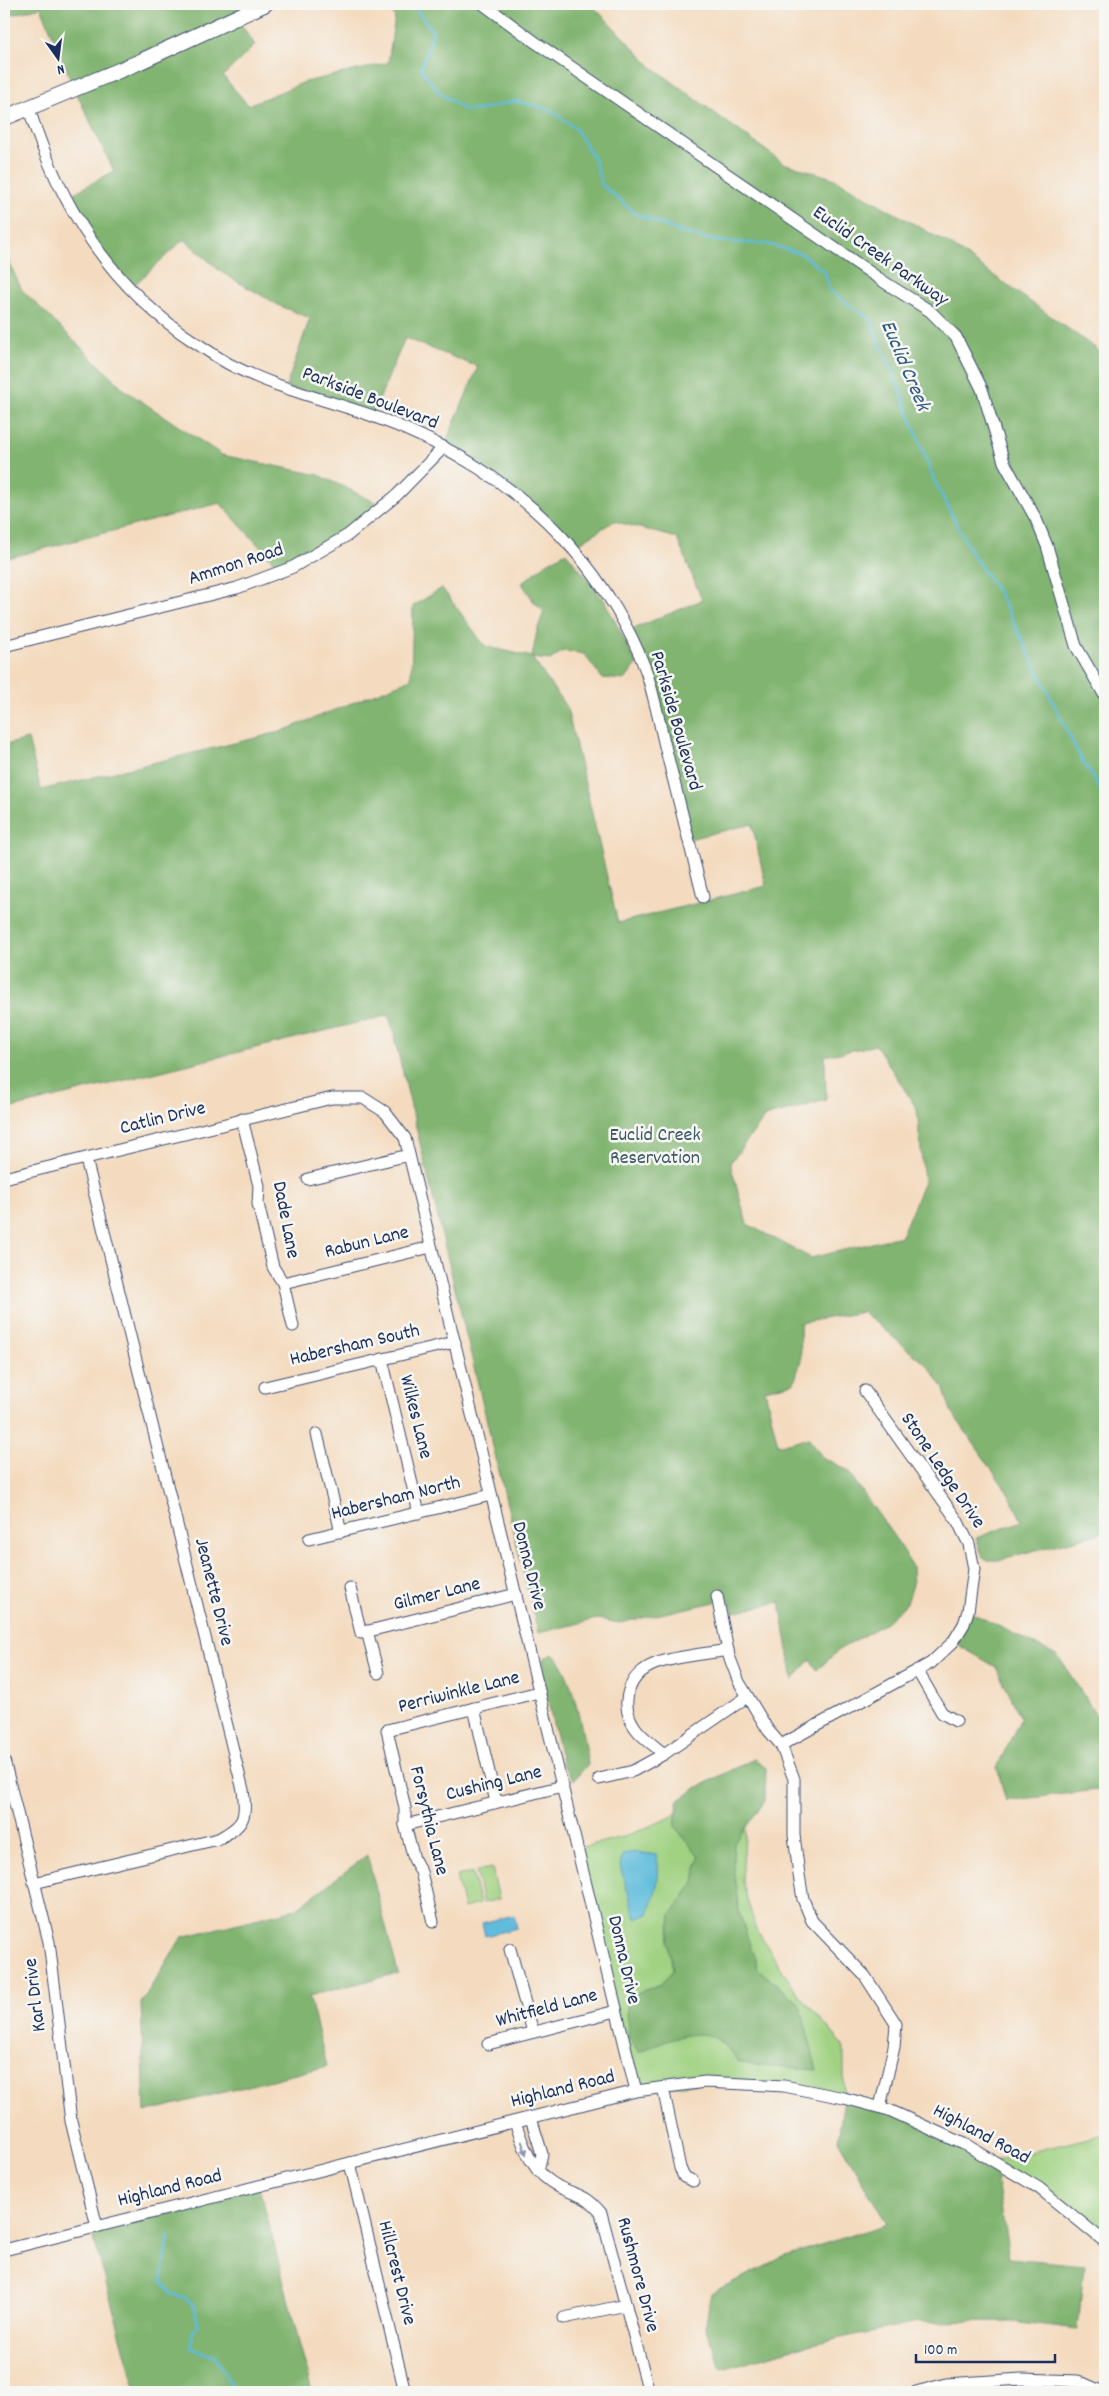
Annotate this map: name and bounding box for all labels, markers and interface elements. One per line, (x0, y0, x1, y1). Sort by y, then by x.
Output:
north arrow (32, 32, 82, 82)
text: N (55, 58, 66, 79)
street label: Euclid Creek Parkway (806, 200, 954, 315)
water label: Euclid Creek (871, 316, 937, 418)
street label: Parkside Boulevard (298, 360, 442, 438)
street label: Ammon Road (185, 536, 287, 594)
street label: Parkside Boulevard (642, 648, 708, 794)
street label: Catlin Drive (117, 1095, 209, 1143)
park label: Euclid Creek Reservation (609, 1122, 701, 1173)
street label: Dade Lane (264, 1179, 306, 1261)
street label: Rabun Lane (322, 1219, 412, 1267)
street label: Habersham South (287, 1317, 423, 1375)
street label: Wilkes Lane (391, 1372, 439, 1462)
street label: Stone Ledge Drive (893, 1407, 991, 1535)
street label: Habersham North (328, 1469, 464, 1529)
street label: Donna Drive (504, 1519, 553, 1613)
street label: Jeanette Drive (186, 1535, 240, 1649)
street label: Gilmer Lane (391, 1571, 484, 1619)
street label: Perriwinkle Lane (395, 1664, 523, 1722)
street label: Cushing Lane (443, 1759, 545, 1809)
street label: Forsythia Lane (401, 1764, 455, 1879)
street label: Donna Drive (599, 1913, 647, 2007)
street label: Karl Drive (18, 1956, 54, 2033)
street label: Whitfield Lane (493, 1982, 601, 2036)
street label: Highland Road (508, 2064, 618, 2116)
street label: Highland Road (927, 2098, 1035, 2172)
one-way arrow (520, 2141, 528, 2156)
street label: Highland Road (115, 2163, 225, 2215)
street label: Rushmore Drive (608, 2214, 666, 2336)
street label: Hillcrest Drive (370, 2218, 423, 2328)
scale bar (916, 2331, 1055, 2363)
text: 100 m (924, 2340, 957, 2362)

